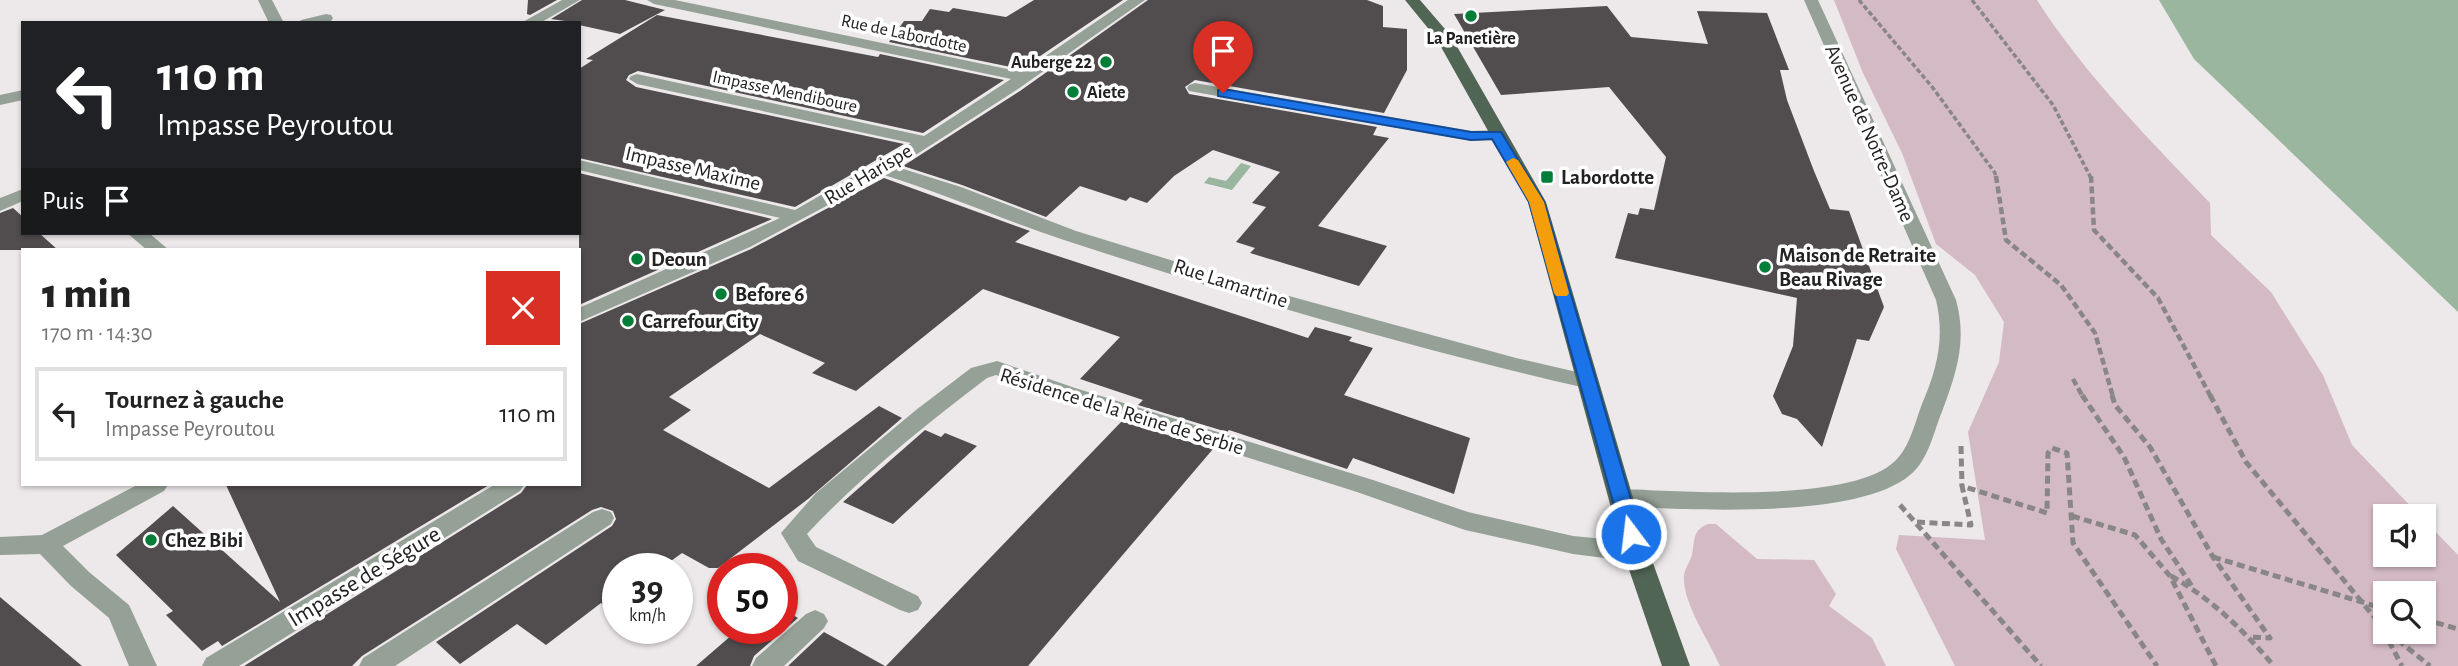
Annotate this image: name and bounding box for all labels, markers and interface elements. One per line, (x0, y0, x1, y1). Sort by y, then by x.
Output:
marker: La Panetière (1463, 8, 1479, 24)
street label: Rue de Labordotte (839, 12, 968, 56)
pin (1193, 21, 1253, 93)
place label: La Panetière (1426, 30, 1516, 48)
icon: arrive (1204, 32, 1242, 70)
street label: Avenue de Notre-Dame (1821, 41, 1918, 225)
icon: left (42, 49, 133, 140)
text: 110 m (157, 51, 265, 100)
place label: Auberge 22 (1011, 54, 1093, 72)
marker: Auberge 22 (1098, 54, 1114, 70)
street label: Impasse Mendiboure (711, 68, 859, 116)
marker: Aiete (1065, 84, 1081, 100)
place label: Aiete (1087, 84, 1125, 102)
text: Impasse Peyroutou (157, 109, 393, 141)
street label: Rue Harispe (821, 140, 916, 209)
street label: Impasse Maxime (623, 143, 763, 194)
place label: Labordotte (1561, 167, 1654, 188)
marker: Labordotte (1539, 169, 1555, 185)
icon: arrive (98, 182, 136, 220)
text: Puis (42, 188, 84, 214)
place label: Maison de Retraite Beau Rivage (1779, 245, 1936, 290)
place label: Deoun (651, 249, 707, 270)
marker: Deoun (629, 251, 645, 267)
street label: Rue Lamartine (1171, 255, 1291, 312)
marker: Maison de Retraite Beau Rivage (1757, 259, 1773, 275)
button: close (486, 271, 560, 345)
text: 1 min (42, 273, 131, 315)
place label: Before 6 (735, 284, 804, 305)
marker: Before 6 (713, 286, 729, 302)
place label: Carrefour City (642, 311, 759, 332)
marker: Carrefour City (620, 313, 636, 329)
text: 170 m · 14:30 (42, 322, 153, 345)
street label: Résidence de la Reine de Serbie (998, 364, 1246, 459)
text: Tournez à gauche (105, 387, 284, 413)
icon: left (46, 395, 84, 433)
text: 110 m (499, 401, 556, 427)
text: Impasse Peyroutou (105, 418, 275, 441)
position arrow (1594, 497, 1668, 571)
map controls (2373, 504, 2436, 644)
button: sound (2373, 504, 2436, 567)
street label: Impasse de Ségure (284, 522, 445, 632)
place label: Chez Bibi (165, 530, 243, 551)
marker: Chez Bibi (143, 532, 159, 548)
speed limit sign: 50 (707, 553, 798, 644)
text: 39 (631, 572, 663, 607)
button: search (2373, 581, 2436, 644)
text: km/h (629, 607, 666, 625)

